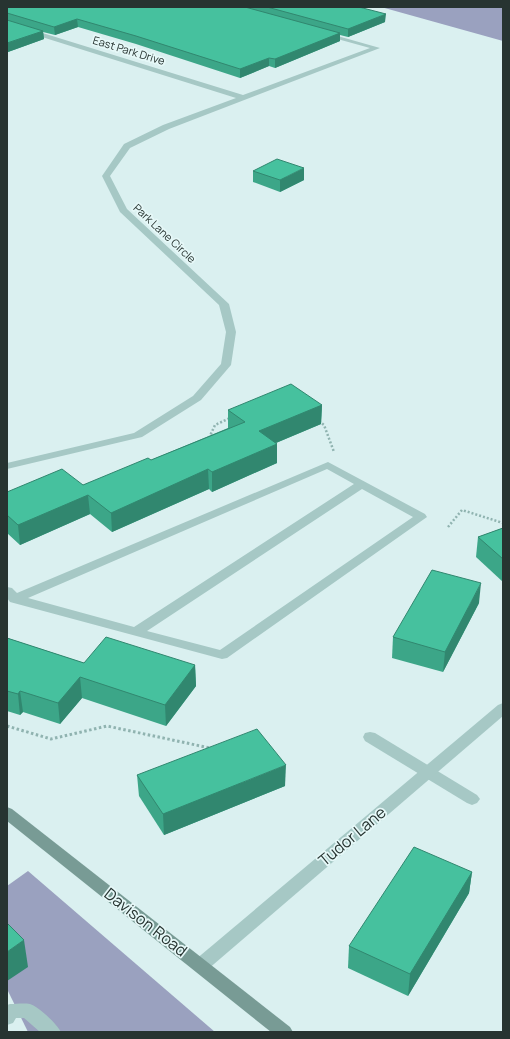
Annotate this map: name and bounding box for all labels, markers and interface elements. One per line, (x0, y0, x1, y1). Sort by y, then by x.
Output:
street label: East Park Drive (91, 32, 167, 68)
street label: Park Lane Circle (131, 200, 200, 266)
street label: Tudor Lane (314, 801, 390, 871)
street label: Davison Road (100, 883, 192, 961)

